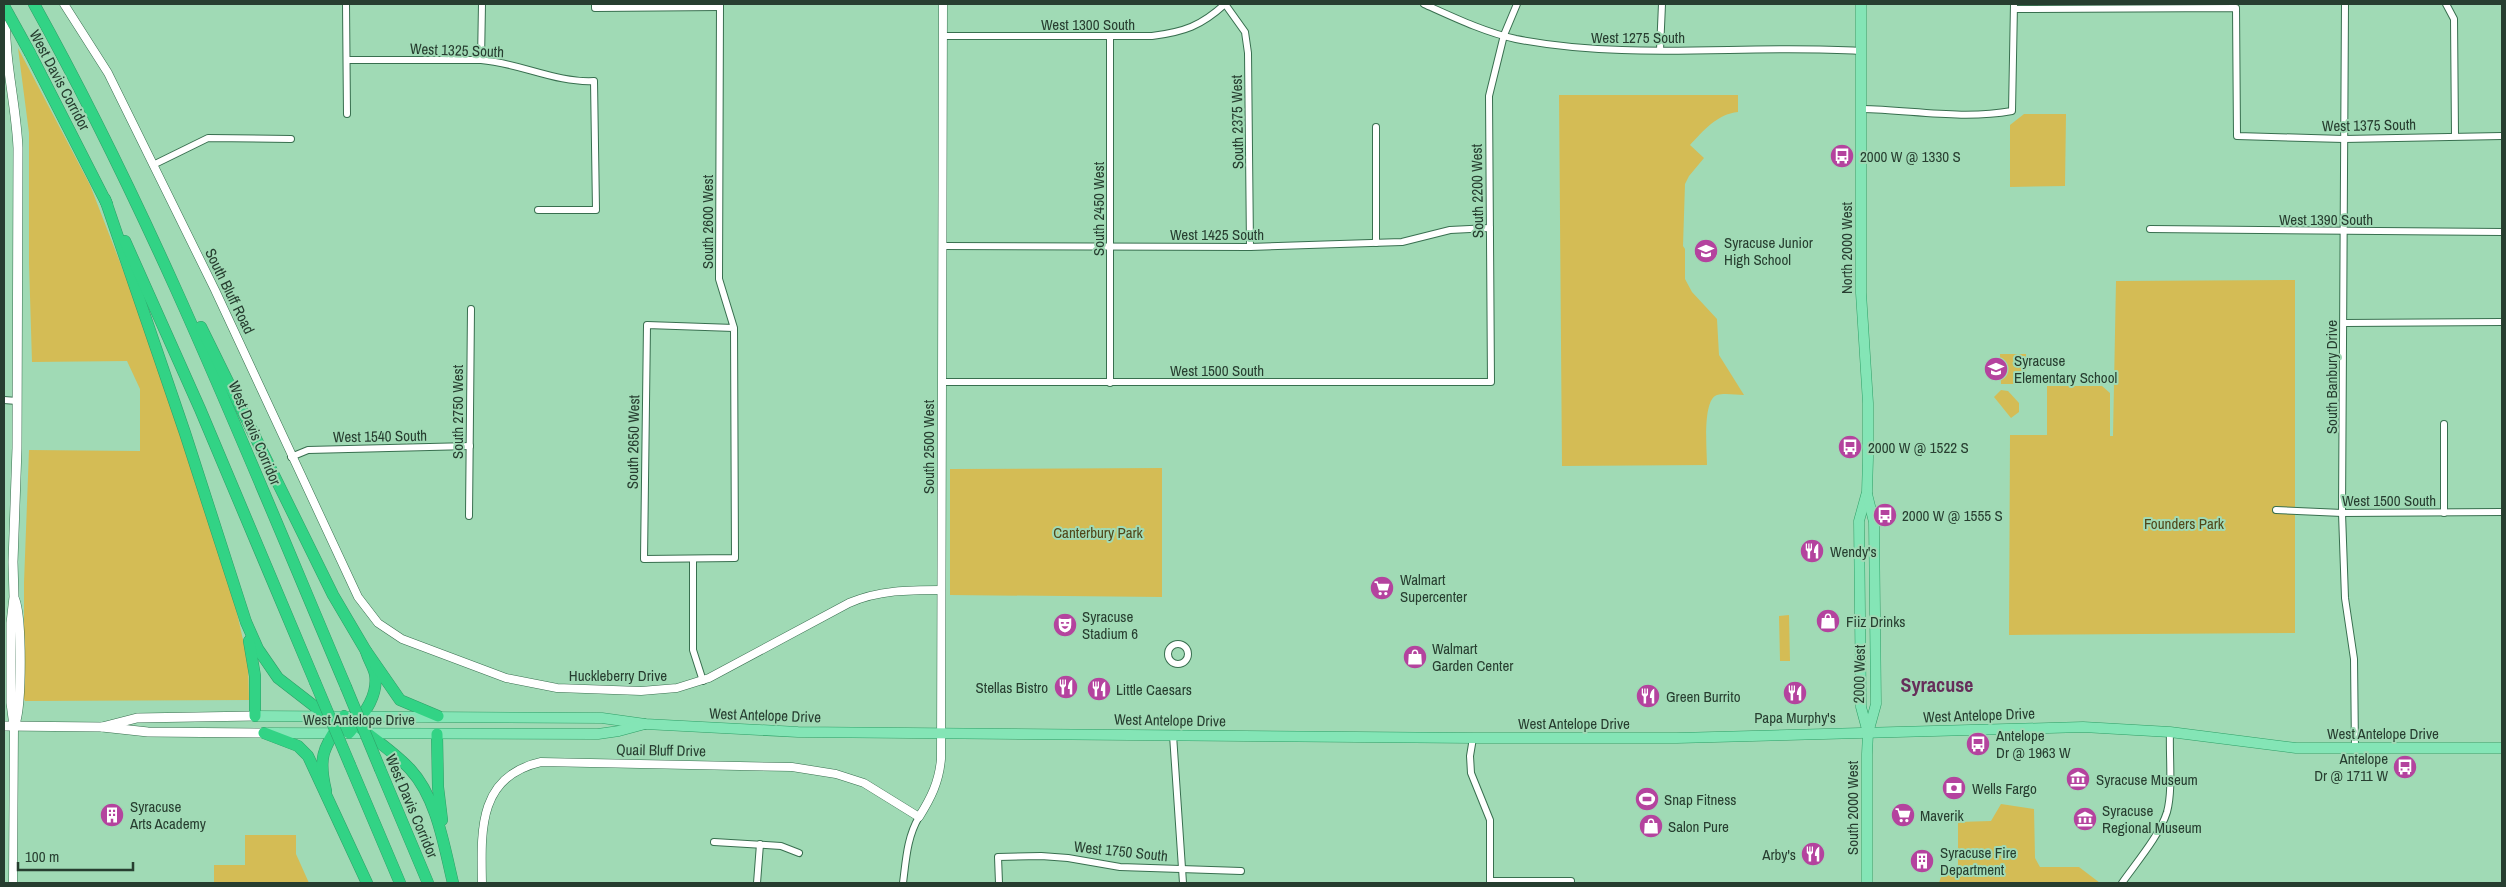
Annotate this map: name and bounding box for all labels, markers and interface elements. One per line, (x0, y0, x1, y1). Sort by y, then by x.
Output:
street label: West 1300 South (1041, 14, 1135, 35)
street label: West Davis Corridor (25, 26, 95, 134)
street label: West 1275 South (1591, 27, 1685, 48)
street label: West 1325 South (410, 38, 504, 62)
street label: South 2375 West (1226, 74, 1248, 169)
street label: West 1375 South (2322, 114, 2416, 136)
street label: South 2200 West (1466, 143, 1488, 238)
bus stop icon: 2000 W @ 1330 S (1829, 143, 1855, 169)
place label: 2000 W @ 1330 S (1860, 146, 1961, 167)
street label: South 2450 West (1088, 161, 1109, 256)
street label: South 2600 West (697, 174, 718, 269)
street label: North 2000 West (1836, 201, 1857, 294)
street label: West 1390 South (2279, 209, 2373, 230)
street label: West 1425 South (1170, 224, 1264, 245)
place label: Syracuse Junior High School (1724, 232, 1813, 270)
school or university icon: Syracuse Junior High School (1693, 238, 1719, 264)
street label: South Bluff Road (200, 245, 260, 337)
street label: South Banbury Drive (2321, 320, 2342, 434)
place label: Syracuse Elementary School (2014, 350, 2117, 388)
school or university icon: Syracuse Elementary School (1983, 356, 2009, 382)
street label: West 1500 South (1170, 360, 1264, 381)
street label: South 2750 West (447, 364, 468, 459)
street label: West Davis Corridor (224, 378, 286, 488)
street label: South 2650 West (622, 394, 644, 489)
street label: South 2500 West (918, 399, 939, 494)
street label: West 1540 South (333, 425, 427, 447)
bus stop icon: 2000 W @ 1522 S (1837, 434, 1863, 460)
place label: 2000 W @ 1522 S (1868, 437, 1969, 458)
street label: West 1500 South (2342, 490, 2436, 511)
bus stop icon: 2000 W @ 1555 S (1872, 502, 1898, 528)
place label: 2000 W @ 1555 S (1902, 505, 2003, 526)
park label: Founders Park (2144, 513, 2225, 534)
park label: Canterbury Park (1053, 522, 1144, 543)
restaurant icon: Wendy's (1799, 538, 1825, 564)
place label: Wendy's (1830, 541, 1877, 562)
place label: Walmart Supercenter (1400, 569, 1467, 607)
supermarket icon: Walmart Supercenter (1369, 575, 1395, 601)
place label: Syracuse Stadium 6 (1082, 606, 1138, 644)
shop icon: Fiiz Drinks (1815, 608, 1841, 634)
place label: Fiiz Drinks (1846, 611, 1905, 632)
theatre icon: Syracuse Stadium 6 (1052, 612, 1078, 638)
place label: Walmart Garden Center (1432, 638, 1513, 676)
shop icon: Walmart Garden Center (1402, 644, 1428, 670)
street label: 2000 West (1848, 644, 1870, 703)
street label: Huckleberry Drive (569, 665, 667, 686)
district label: Syracuse (1901, 671, 1973, 698)
restaurant icon: Stellas Bistro (1053, 674, 1079, 700)
restaurant icon: Little Caesars (1086, 676, 1112, 702)
place label: Stellas Bistro (976, 677, 1048, 698)
place label: Little Caesars (1116, 679, 1192, 700)
restaurant icon: Papa Murphy's (1782, 680, 1808, 706)
restaurant icon: Green Burrito (1635, 683, 1661, 709)
place label: Green Burrito (1666, 686, 1741, 707)
street label: West Antelope Drive (709, 703, 821, 727)
street label: West Antelope Drive (1923, 703, 2035, 727)
place label: Papa Murphy's (1754, 707, 1836, 728)
street label: West Antelope Drive (303, 709, 415, 730)
street label: West Antelope Drive (1114, 709, 1226, 731)
street label: West Antelope Drive (1518, 713, 1630, 734)
street label: West Antelope Drive (2327, 723, 2439, 744)
place label: Antelope Dr @ 1963 W (1995, 725, 2071, 763)
bus stop icon: Antelope Dr @ 1963 W (1965, 731, 1991, 757)
street label: Quail Bluff Drive (616, 739, 706, 761)
place label: Antelope Dr @ 1711 W (2314, 748, 2388, 786)
street label: West Davis Corridor (381, 751, 443, 861)
bus stop icon: Antelope Dr @ 1711 W (2392, 754, 2418, 780)
street label: South 2000 West (1842, 760, 1863, 855)
museum icon: Syracuse Museum (2065, 766, 2091, 792)
place label: Syracuse Museum (2096, 769, 2198, 790)
bank icon: Wells Fargo (1941, 775, 1967, 801)
place label: Wells Fargo (1972, 778, 2037, 799)
sports icon: Snap Fitness (1634, 786, 1660, 812)
place label: Snap Fitness (1664, 789, 1736, 810)
place label: Syracuse Arts Academy (129, 796, 207, 834)
place label: Syracuse Regional Museum (2102, 800, 2202, 838)
building icon: Syracuse Arts Academy (99, 802, 125, 828)
supermarket icon: Maverik (1890, 802, 1916, 828)
place label: Maverik (1920, 805, 1965, 826)
museum icon: Syracuse Regional Museum (2072, 806, 2098, 832)
shop icon: Salon Pure (1638, 813, 1664, 839)
place label: Salon Pure (1668, 816, 1729, 837)
street label: West 1750 South (1073, 836, 1169, 866)
scale bar (18, 840, 132, 872)
restaurant icon: Arby's (1800, 841, 1826, 867)
place label: Syracuse Fire Department (1940, 842, 2017, 880)
place label: Arby's (1761, 844, 1796, 865)
text: 100 m (25, 846, 59, 867)
building icon: Syracuse Fire Department (1909, 848, 1935, 874)

